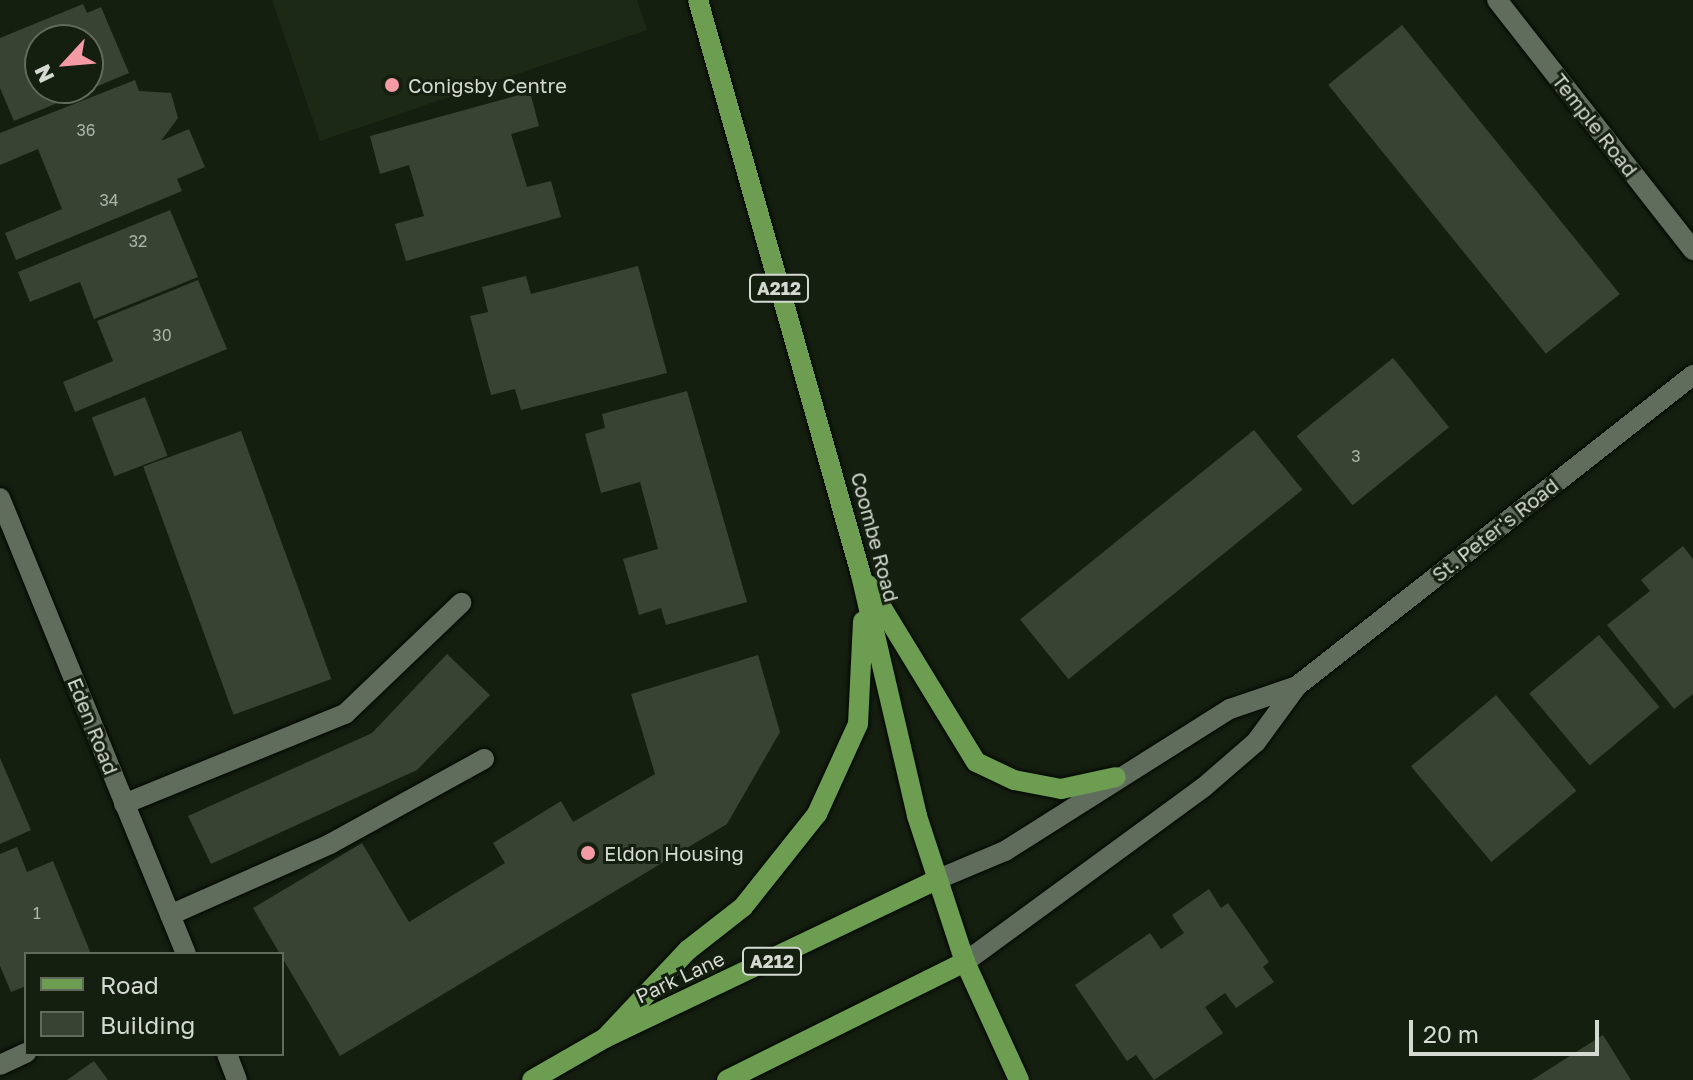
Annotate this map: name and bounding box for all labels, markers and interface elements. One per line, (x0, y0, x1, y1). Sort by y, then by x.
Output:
north arrow (24, 24, 104, 104)
text: N (28, 60, 60, 87)
street label: Temple Road (1547, 69, 1643, 181)
place label: Conigsby Centre (408, 73, 567, 97)
marker: Conigsby Centre (383, 76, 401, 94)
house number: 36 (76, 120, 96, 140)
house number: 34 (99, 190, 119, 210)
house number: 32 (129, 231, 147, 251)
road number: A212 (747, 274, 811, 302)
house number: 30 (152, 325, 172, 345)
house number: 3 (1351, 446, 1361, 466)
street label: Coombe Road (846, 470, 904, 604)
street label: St. Peter's Road (1427, 473, 1563, 587)
street label: Eden Road (63, 674, 123, 778)
place label: Eldon Housing (604, 841, 744, 865)
marker: Eldon Housing (579, 844, 597, 862)
house number: 1 (33, 903, 41, 923)
street label: Park Lane (632, 946, 728, 1008)
road number: A212 (740, 947, 804, 975)
legend (24, 952, 284, 1056)
text: Road (100, 970, 159, 999)
scale bar (1413, 1004, 1603, 1054)
text: Building (100, 1010, 195, 1039)
text: 20 m (1423, 1019, 1479, 1048)

